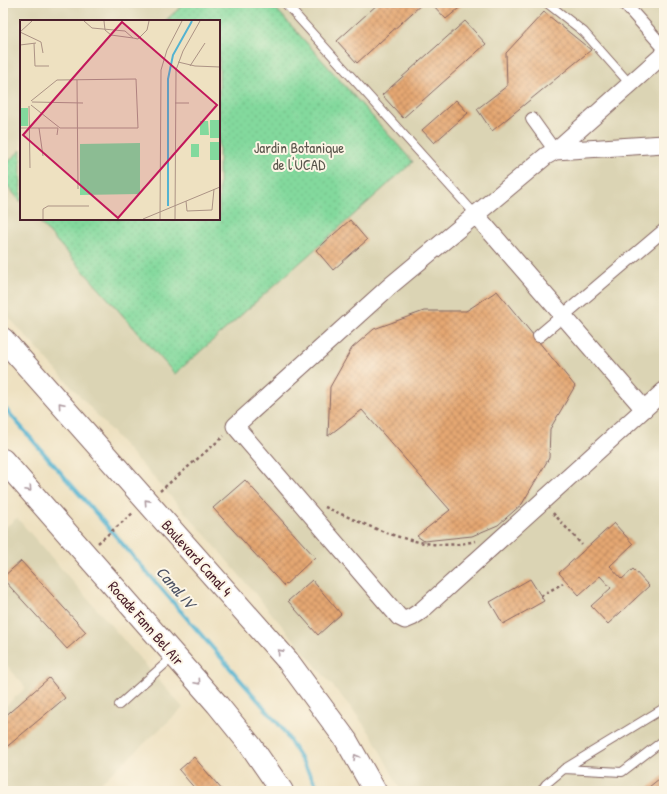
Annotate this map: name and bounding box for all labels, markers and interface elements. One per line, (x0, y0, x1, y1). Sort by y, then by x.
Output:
inset map (20, 20, 220, 220)
park label: Jardin Botanique de l'UCAD (254, 137, 344, 175)
one-way arrow (59, 402, 66, 409)
one-way arrow (24, 485, 31, 492)
one-way arrow (145, 499, 152, 507)
street label: Boulevard Canal 4 (157, 515, 237, 601)
water label: Canal IV (152, 561, 202, 615)
street label: Rocade Fann Bel Air (103, 576, 189, 670)
one-way arrow (278, 649, 285, 656)
one-way arrow (193, 677, 200, 685)
one-way arrow (353, 754, 360, 761)

